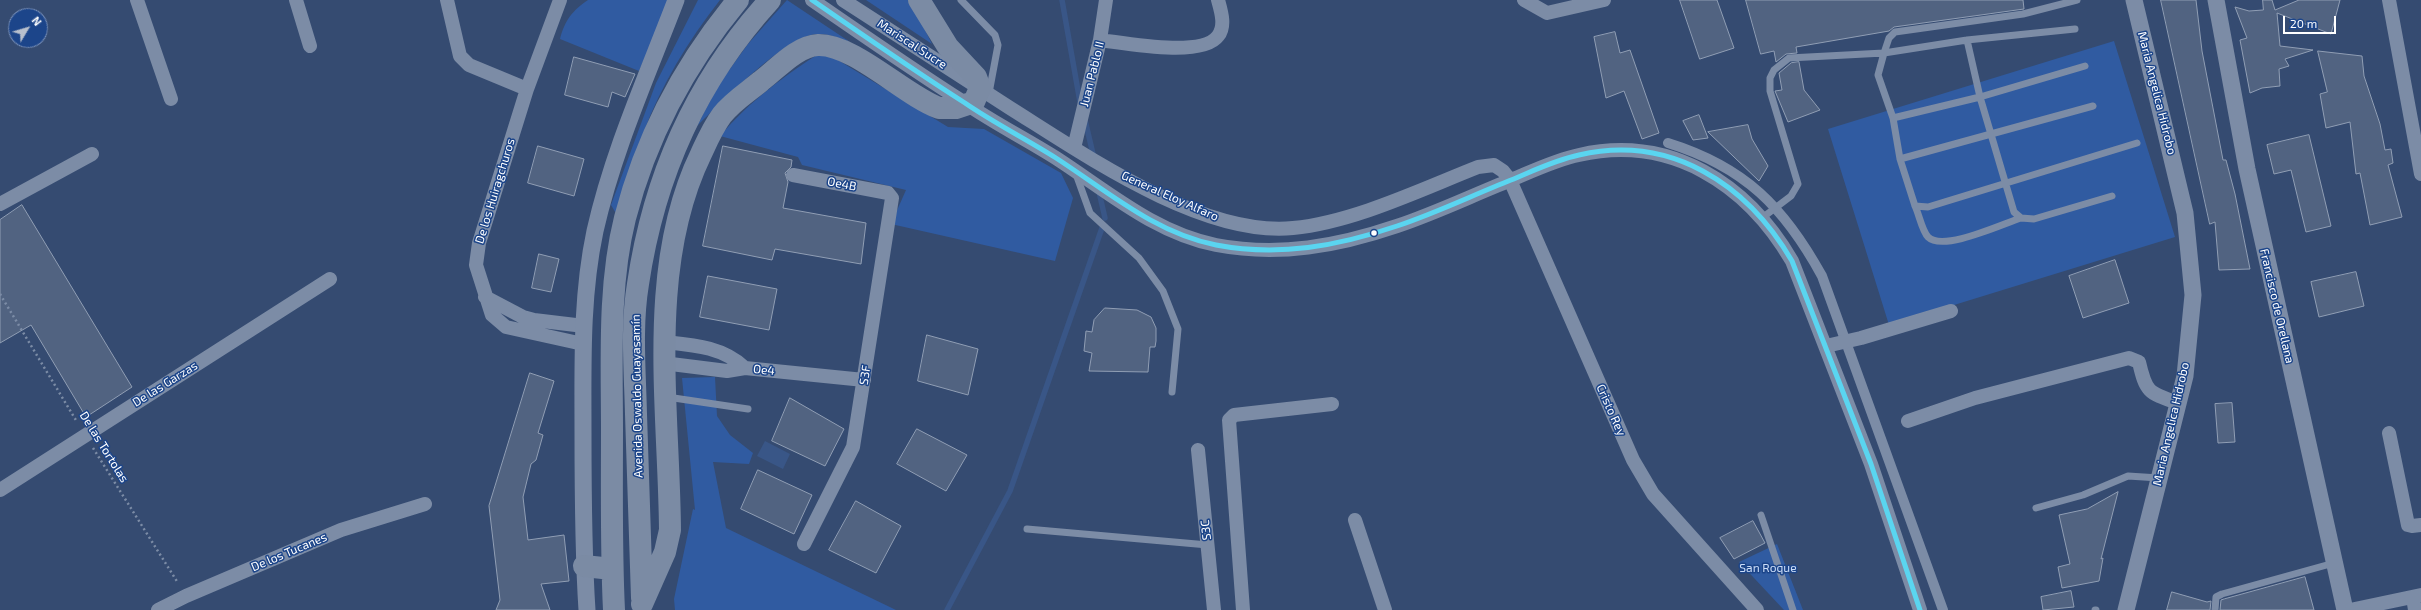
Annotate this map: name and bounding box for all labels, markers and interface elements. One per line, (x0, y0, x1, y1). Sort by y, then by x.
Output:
north arrow (8, 8, 48, 48)
scale bar (2285, 8, 2338, 34)
text: N (29, 14, 45, 28)
street label: Mariscal Sucre (874, 16, 950, 72)
text: 20 m (2290, 16, 2317, 30)
street label: Maria Angelica Hidrobo (2135, 30, 2179, 156)
street label: Juan Pablo II (1077, 40, 1107, 108)
street label: De los Huiragchuros (472, 137, 518, 245)
street label: General Eloy Alfaro (1119, 168, 1221, 224)
street label: Oe4B (826, 174, 858, 194)
unlabelled marker (1369, 228, 1379, 238)
street label: Francisco de Orellana (2257, 247, 2297, 365)
street label: Avenida Oswaldo Guayasamín (628, 314, 646, 478)
street label: De las Garzas (130, 358, 200, 410)
street label: Maria Angelica Hidrobo (2150, 361, 2192, 487)
street label: Oe4 (752, 362, 776, 378)
street label: S3F (856, 364, 874, 386)
street label: Cristo Rey (1593, 382, 1629, 438)
street label: De las Tortolas (76, 409, 132, 485)
street label: S3C (1198, 519, 1214, 541)
street label: De los Tucanes (249, 530, 329, 574)
park label: San Roque (1739, 561, 1797, 575)

